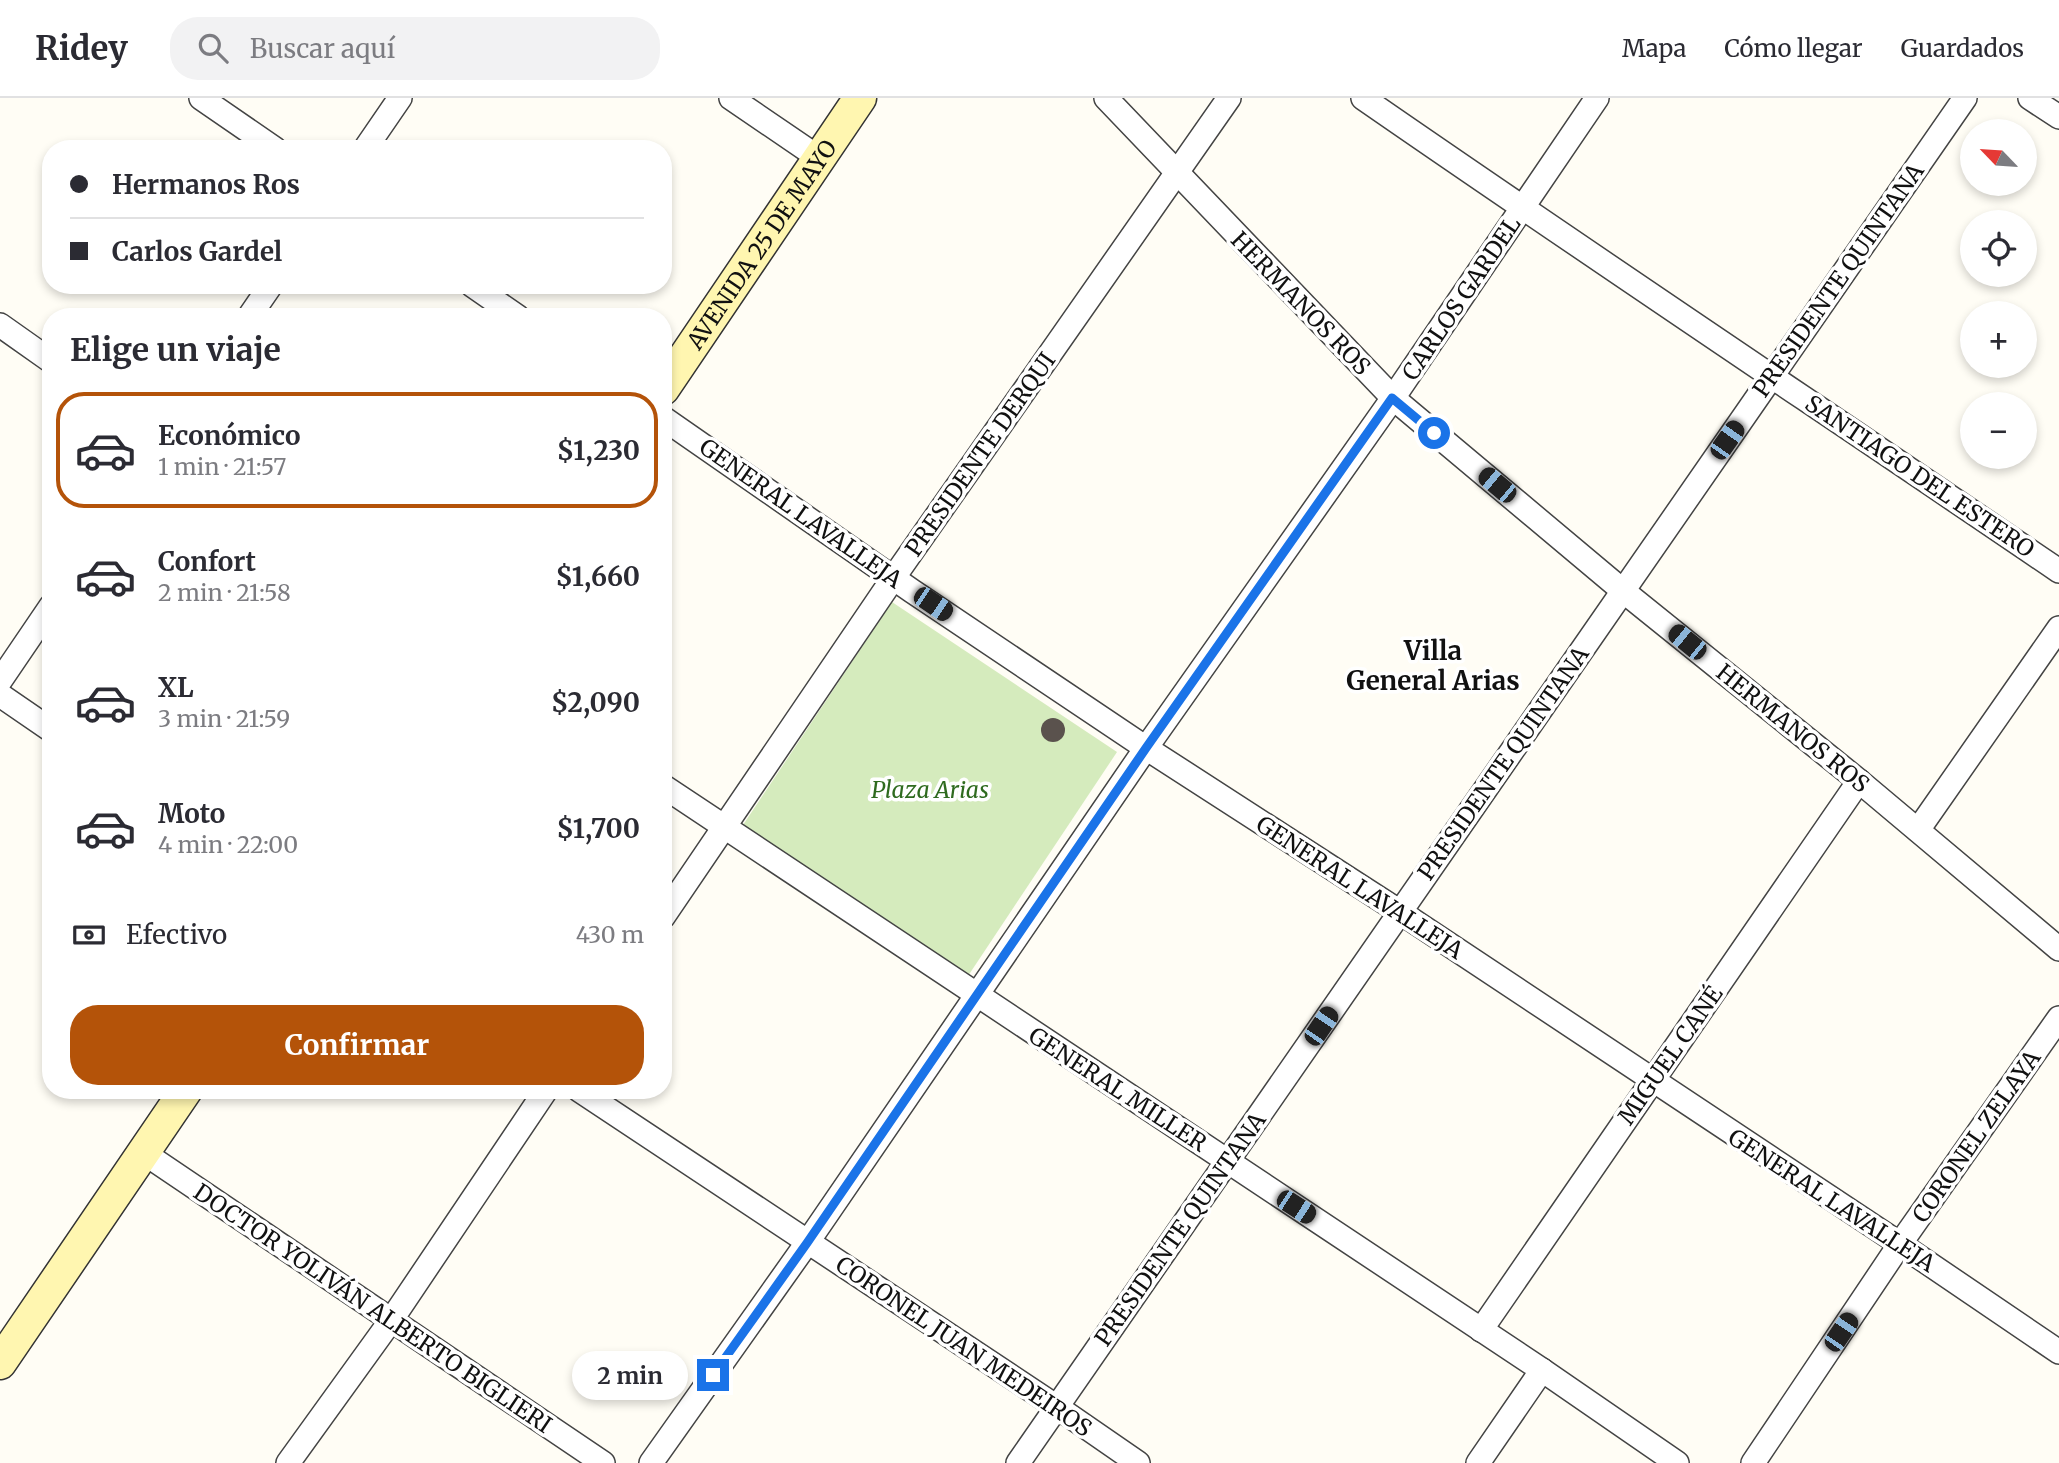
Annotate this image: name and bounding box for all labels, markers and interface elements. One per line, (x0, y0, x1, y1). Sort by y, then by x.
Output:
search box (170, 17, 660, 80)
text: Ridey (35, 28, 128, 69)
icon: search (194, 29, 232, 67)
text: Buscar aquí (250, 32, 395, 65)
text: Mapa (1622, 33, 1686, 64)
text: Cómo llegar (1724, 33, 1863, 64)
text: Guardados (1901, 33, 2024, 64)
north arrow (1960, 119, 2037, 196)
map controls (1960, 119, 2037, 469)
street label: AVENIDA 25 DE MAYO (679, 134, 842, 355)
street label: PRESIDENTE QUINTANA (1746, 157, 1930, 402)
text: Hermanos Ros (112, 168, 300, 201)
street label: CARLOS GARDEL (1395, 210, 1527, 386)
button: locate (1960, 210, 2037, 287)
street label: HERMANOS ROS (1225, 225, 1377, 381)
text: Carlos Gardel (112, 235, 282, 268)
button: + (1960, 301, 2037, 378)
text: Elige un viaje (70, 330, 281, 370)
street label: PRESIDENTE DERQUI (899, 346, 1061, 562)
street label: SANTIAGO DEL ESTERO (1800, 388, 2040, 564)
button: − (1960, 392, 2037, 469)
route start (1418, 417, 1450, 449)
car (1707, 417, 1748, 463)
icon: car (74, 419, 137, 482)
text: Económico (158, 419, 301, 452)
street label: GENERAL LAVALLEJA (694, 432, 909, 594)
text: $1,230 (557, 434, 640, 467)
text: 1 min · 21:57 (158, 452, 286, 481)
car (1475, 463, 1520, 507)
icon: car (74, 545, 137, 608)
text: Confort (158, 545, 256, 578)
text: $1,660 (555, 560, 640, 593)
text: 2 min · 21:58 (158, 578, 291, 607)
car (910, 584, 957, 624)
car (1665, 621, 1710, 663)
district label: Villa General Arias (1346, 634, 1520, 697)
street label: PRESIDENTE QUINTANA (1411, 640, 1595, 885)
street label: HERMANOS ROS (1711, 657, 1875, 799)
icon: car (74, 671, 137, 734)
text: XL (158, 671, 194, 704)
text: $2,090 (551, 686, 640, 719)
text: 3 min · 21:59 (158, 704, 290, 733)
park label: Plaza Arias (871, 775, 989, 804)
icon: car (74, 797, 137, 860)
text: Moto (158, 797, 225, 830)
street label: GENERAL LAVALLEJA (1251, 809, 1470, 965)
text: $1,700 (556, 812, 640, 845)
text: 4 min · 22:00 (158, 830, 298, 859)
icon: cash (70, 916, 108, 954)
text: Efectivo (126, 918, 227, 951)
text: 430 m (576, 920, 644, 949)
street label: MIGUEL CANÉ (1611, 980, 1729, 1130)
car (1301, 1003, 1342, 1049)
button: Confirmar (70, 1005, 644, 1085)
street label: GENERAL MILLER (1023, 1021, 1213, 1157)
street label: CORONEL ZELAYA (1906, 1044, 2047, 1228)
street label: PRESIDENTE QUINTANA (1088, 1106, 1272, 1351)
street label: GENERAL LAVALLEJA (1723, 1122, 1942, 1278)
street label: DOCTOR YOLIVÁN ALBERTO BIGLIERI (188, 1177, 558, 1439)
car (1273, 1187, 1320, 1227)
street label: CORONEL JUAN MEDEIROS (831, 1249, 1097, 1443)
car (1821, 1309, 1862, 1355)
callout: 2 min (573, 1350, 688, 1400)
route end (697, 1359, 729, 1391)
text: 2 min (597, 1361, 663, 1390)

